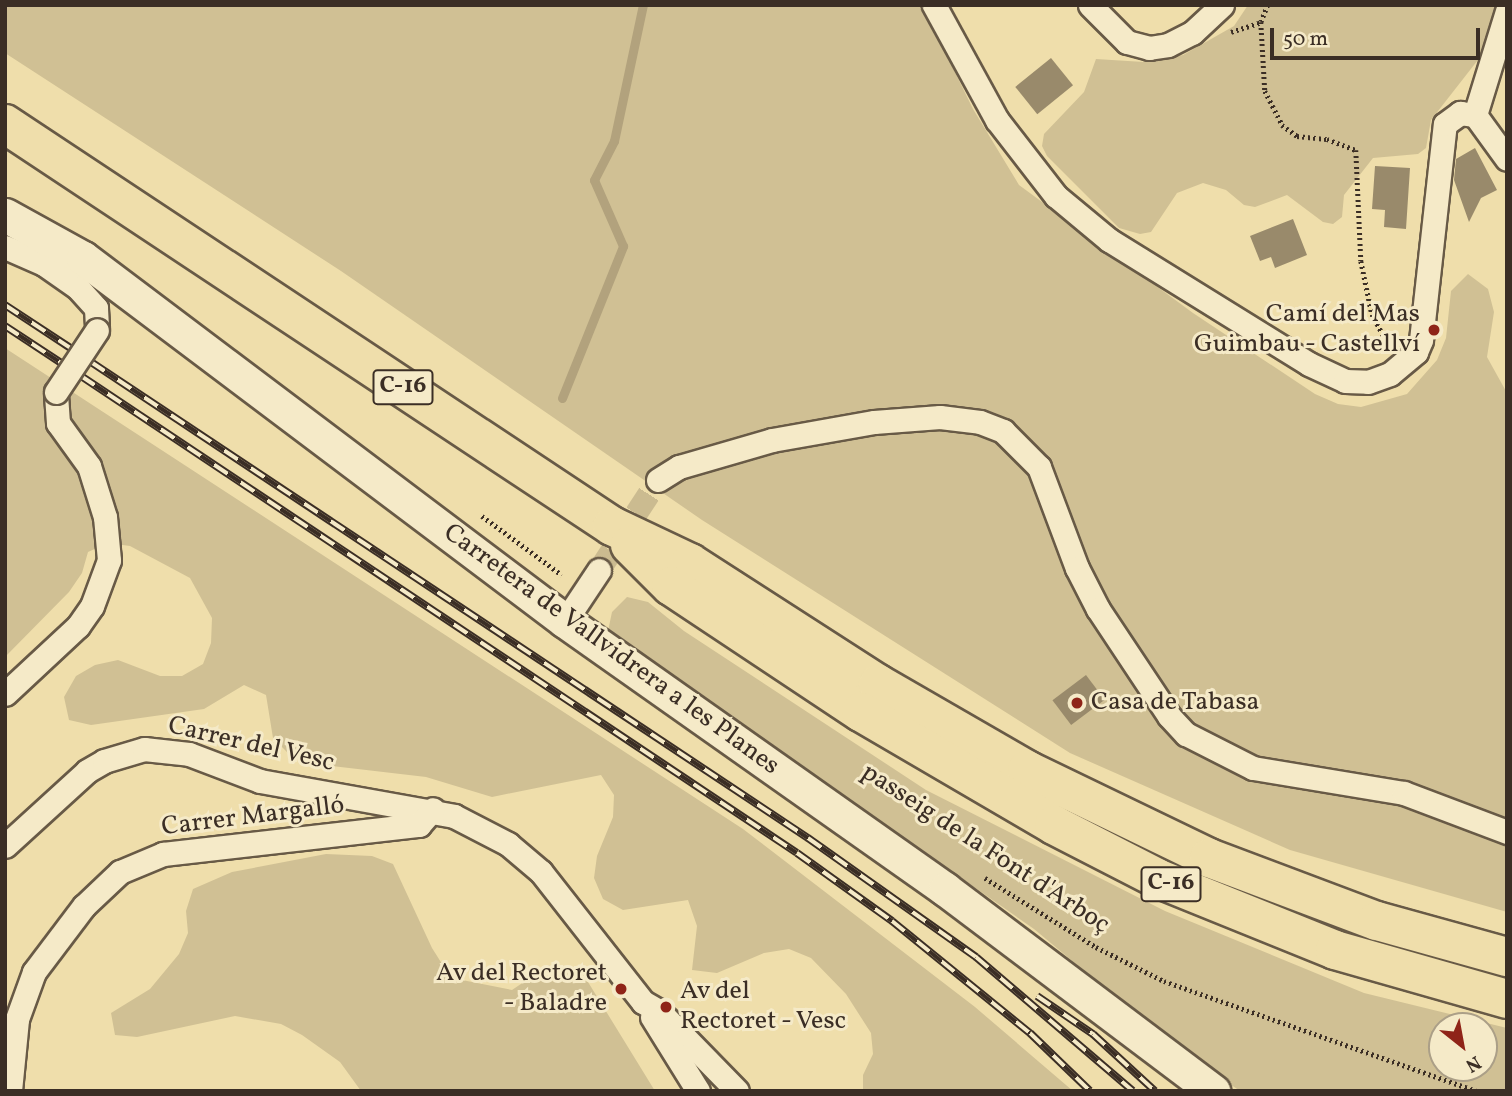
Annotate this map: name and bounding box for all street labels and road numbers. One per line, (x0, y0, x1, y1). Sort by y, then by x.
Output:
road number: C-16 (372, 366, 434, 408)
street label: Carretera de Vallvidrera a les Planes (437, 517, 785, 783)
street label: Carrer del Vesc (164, 711, 338, 779)
street label: passeig de la Font d'Arboç (855, 757, 1115, 941)
street label: Carrer Margalló (160, 790, 346, 844)
road number: C-16 (1140, 864, 1202, 904)

